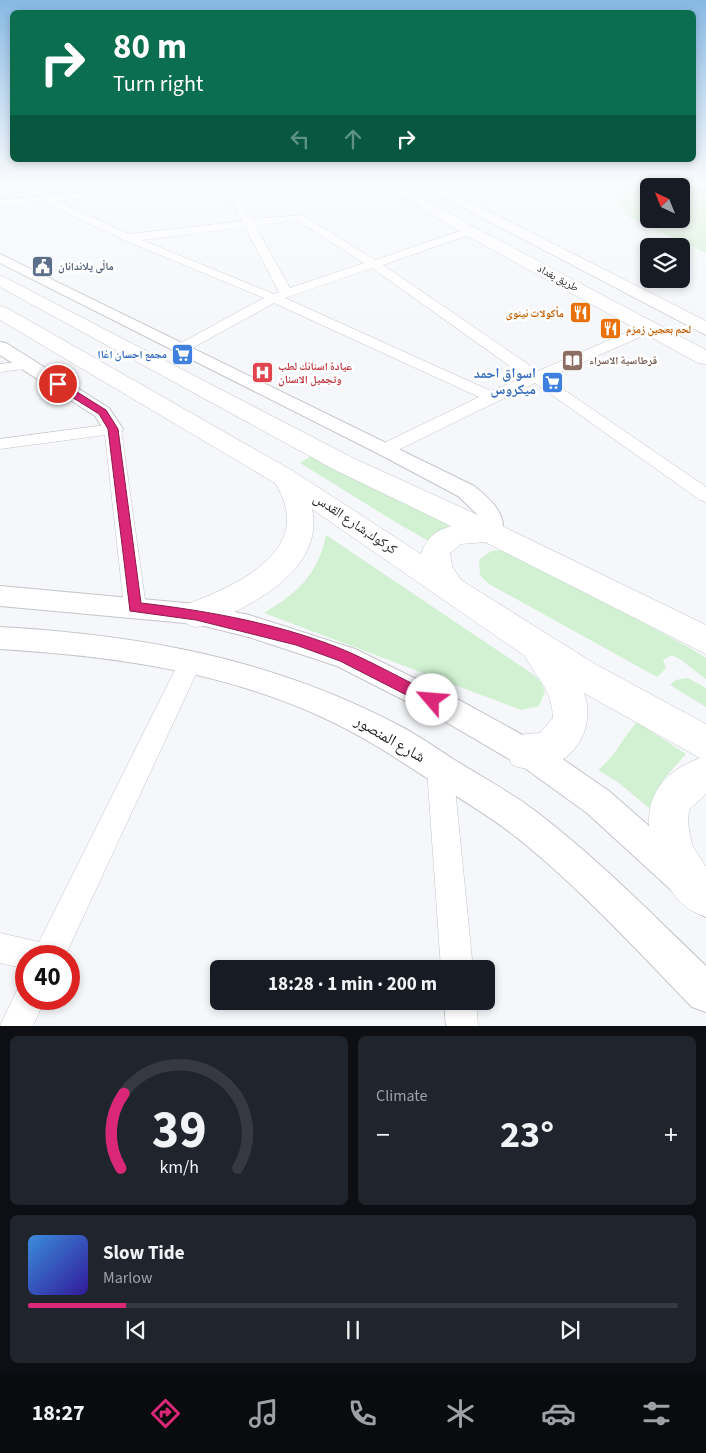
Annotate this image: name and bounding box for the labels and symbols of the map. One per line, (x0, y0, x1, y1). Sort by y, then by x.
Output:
north arrow (640, 178, 690, 228)
public building icon: ماڵی پلاندانان (30, 254, 54, 278)
place label: ماڵی پلاندانان (58, 259, 114, 274)
street label: طريق بغداد (535, 261, 581, 295)
restaurant icon: مأكولات نينوى (568, 301, 592, 325)
place label: مأكولات نينوى (506, 306, 564, 321)
restaurant icon: لحم بعجين زمزم (598, 317, 622, 341)
place label: لحم بعجين زمزم (626, 322, 691, 337)
supermarket icon: مجمع احسان اغاا (171, 342, 195, 366)
place label: مجمع احسان اغاا (98, 347, 167, 362)
library icon: قرطاسية الاسراء (561, 348, 585, 372)
place label: قرطاسية الاسراء (589, 353, 657, 368)
place label: عيادة اسنانك لطب وتجميل الاسنان (278, 359, 353, 387)
hospital icon: عيادة اسنانك لطب وتجميل الاسنان (250, 360, 274, 384)
pin (37, 363, 79, 405)
place label: اسواق احمد ميكروس (474, 364, 536, 400)
supermarket icon: اسواق احمد ميكروس (540, 370, 564, 394)
street label: كركوك,شارع القدس (309, 489, 401, 560)
position arrow (405, 673, 457, 725)
street label: شارع المنصور (350, 709, 429, 768)
speed limit sign: 40 (15, 945, 80, 1010)

